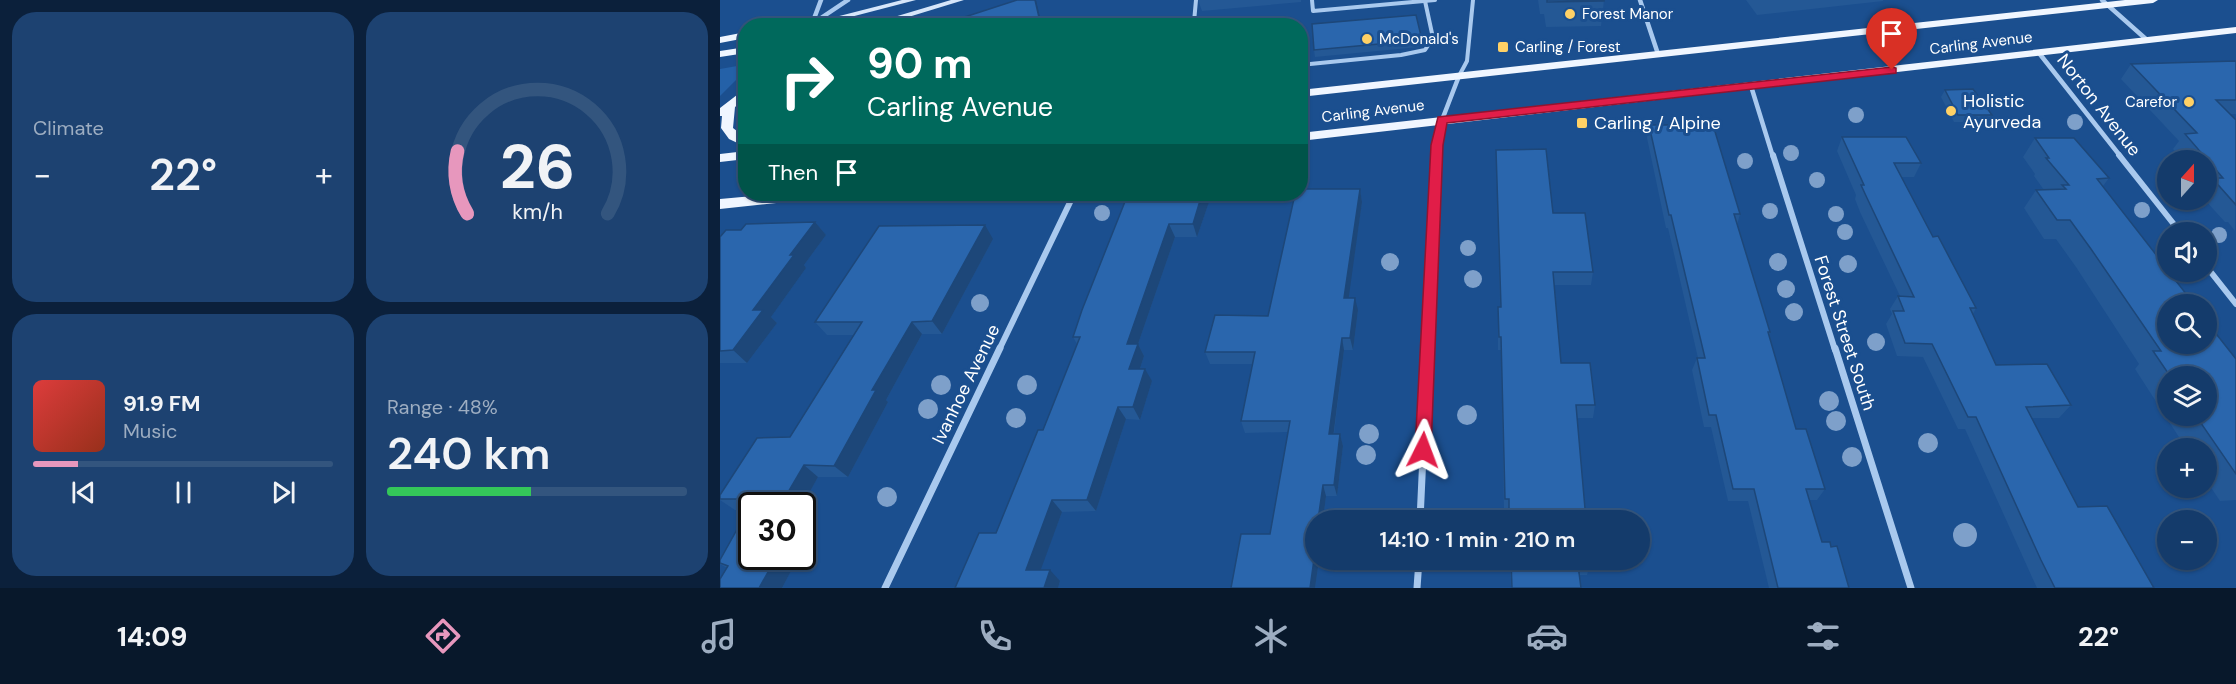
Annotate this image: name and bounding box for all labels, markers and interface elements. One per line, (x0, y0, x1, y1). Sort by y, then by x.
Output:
place label: Forest Manor (1582, 4, 1674, 24)
marker: Forest Manor (1563, 7, 1577, 21)
pin (1866, 8, 1917, 70)
icon: arrive (1875, 17, 1908, 50)
street label: Carling Avenue (1928, 27, 2034, 59)
place label: McDonald's (1379, 29, 1459, 49)
marker: McDonald's (1360, 32, 1374, 46)
text: 90 m (867, 36, 973, 91)
place label: Carling / Forest (1515, 37, 1621, 57)
marker: Carling / Forest (1496, 40, 1510, 54)
icon: right (768, 42, 846, 120)
street label: Norton Avenue (2052, 49, 2146, 161)
text: Carling Avenue (867, 89, 1053, 124)
place label: Holistic Ayurveda (1963, 89, 2041, 134)
place label: Carefor (2125, 92, 2177, 112)
street label: Carling Avenue (1320, 95, 1426, 127)
marker: Carefor (2182, 95, 2196, 109)
marker: Holistic Ayurveda (1944, 104, 1958, 118)
place label: Carling / Alpine (1594, 111, 1721, 135)
text: Climate (33, 115, 104, 141)
marker: Carling / Alpine (1575, 116, 1589, 130)
text: 26 (499, 126, 575, 207)
text: 22° (149, 145, 217, 204)
north arrow (2157, 150, 2217, 210)
map controls (2157, 150, 2217, 570)
text: − (33, 153, 51, 196)
text: + (315, 153, 333, 196)
icon: arrive (830, 156, 863, 189)
text: Then (768, 158, 818, 187)
text: km/h (512, 198, 562, 226)
button: sound (2157, 222, 2217, 282)
street label: Forest Street South (1809, 252, 1881, 414)
button: search (2157, 294, 2217, 354)
street label: Ivanhoe Avenue (927, 320, 1005, 448)
button: layers (2157, 366, 2217, 426)
text: 91.9 FM (123, 389, 201, 418)
text: Range · 48% (387, 394, 498, 420)
text: Music (123, 418, 178, 444)
position arrow (1391, 418, 1455, 482)
text: 240 km (387, 424, 550, 483)
button: + (2157, 438, 2217, 498)
icon: previous (67, 476, 100, 509)
icon: pause (167, 476, 200, 509)
icon: next (267, 476, 300, 509)
speed limit sign: 30 (738, 492, 816, 570)
button: − (2157, 510, 2217, 570)
text: 14:10 · 1 min · 210 m (1380, 525, 1575, 554)
icon: directions (422, 615, 464, 657)
icon: music (698, 615, 740, 657)
icon: phone (974, 615, 1016, 657)
icon: climate (1250, 615, 1292, 657)
icon: car (1526, 615, 1568, 657)
icon: filters (1802, 615, 1844, 657)
text: 14:09 (117, 619, 187, 654)
text: 22° (2078, 619, 2119, 654)

